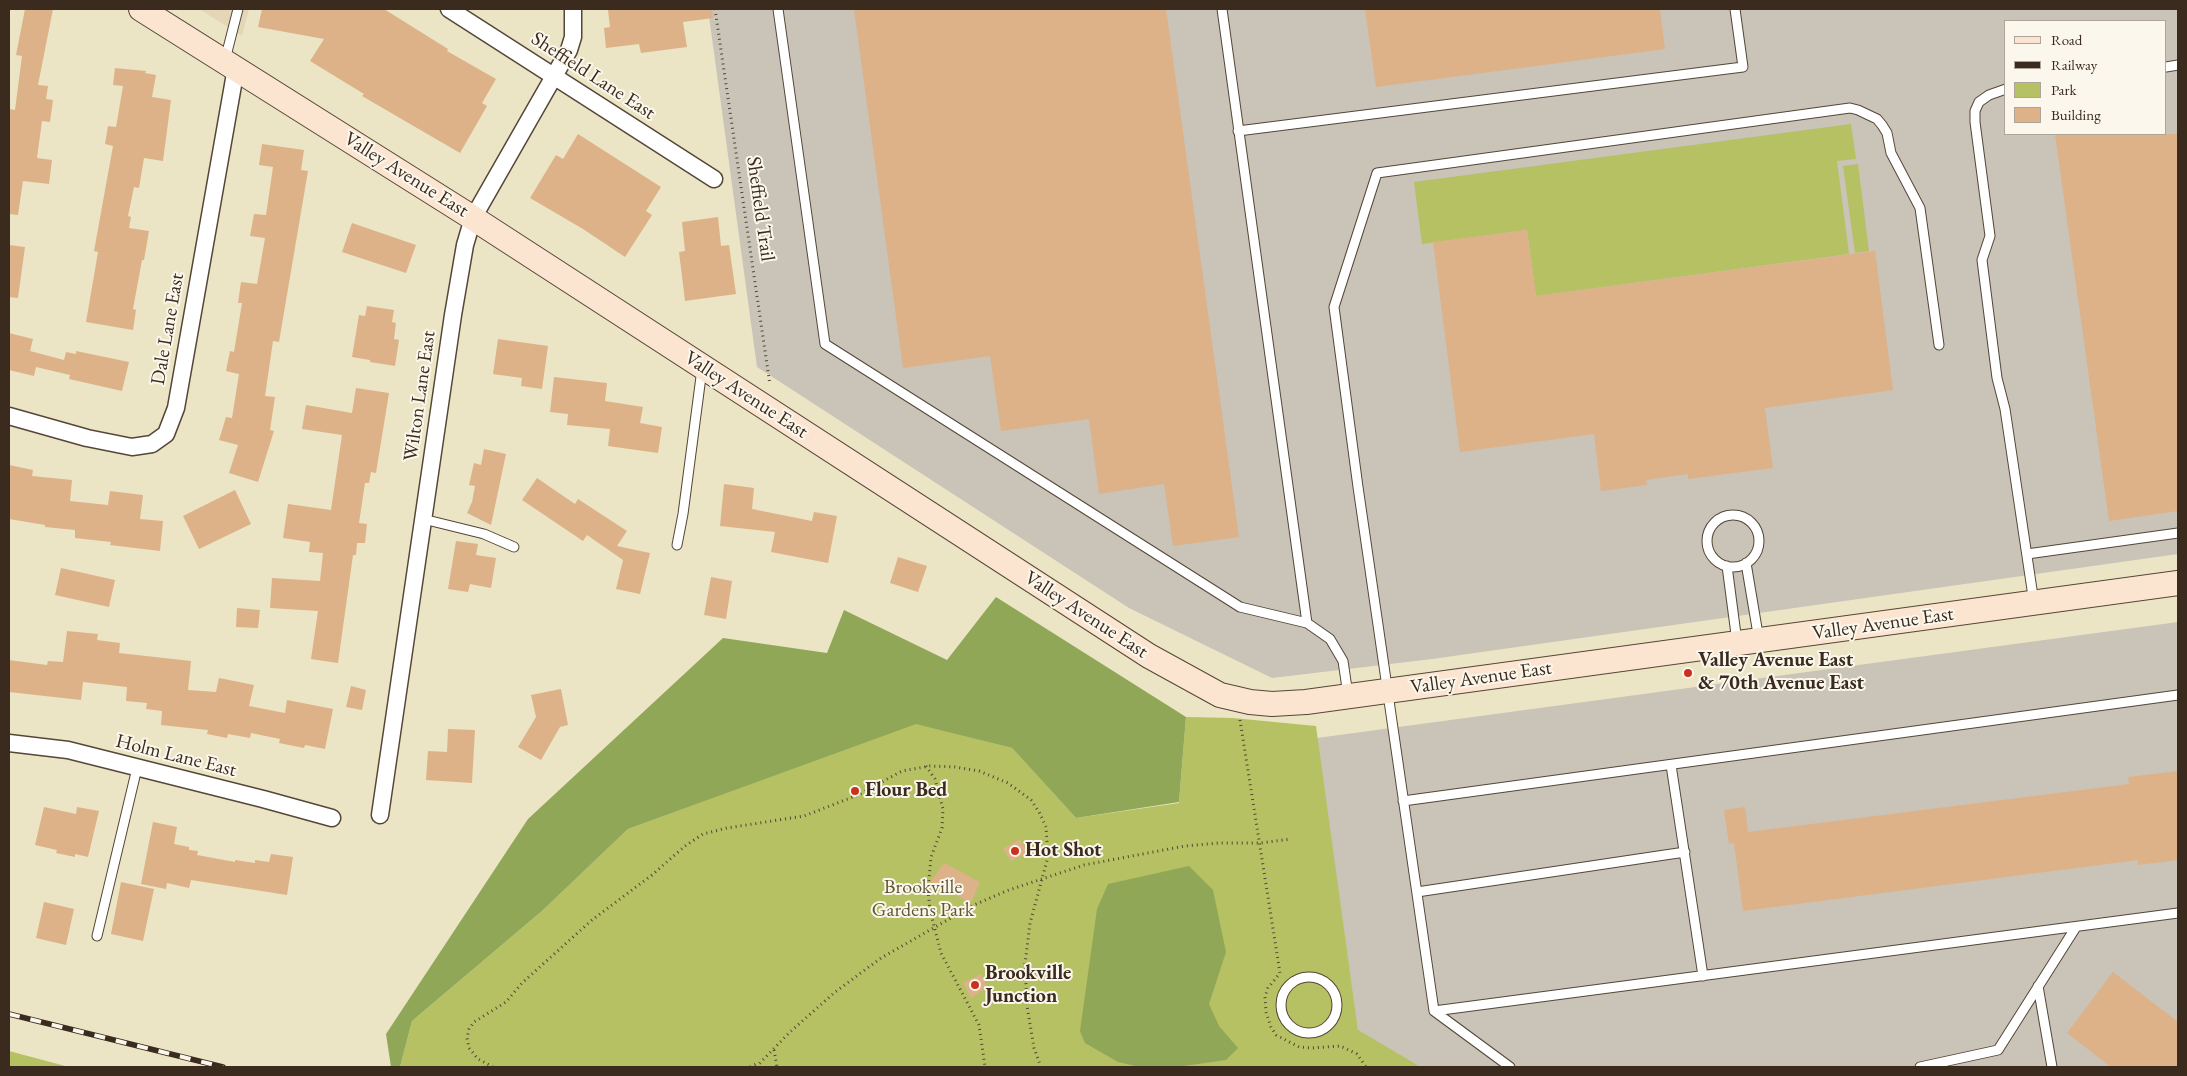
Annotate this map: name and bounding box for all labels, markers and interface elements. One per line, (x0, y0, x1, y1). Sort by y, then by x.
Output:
legend (2004, 20, 2167, 135)
street label: Sheffield Lane East (526, 27, 660, 125)
text: Road (2051, 30, 2082, 49)
text: Railway (2051, 55, 2097, 74)
text: Park (2051, 80, 2077, 99)
text: Building (2051, 105, 2101, 124)
street label: Valley Avenue East (339, 127, 473, 223)
street label: Sheffield Trail (741, 155, 779, 263)
street label: Dale Lane East (146, 271, 190, 387)
street label: Wilton Lane East (399, 329, 441, 463)
street label: Valley Avenue East (680, 346, 812, 444)
street label: Valley Avenue East (1020, 566, 1152, 664)
street label: Valley Avenue East (1811, 602, 1955, 646)
place label: Valley Avenue East & 70th Avenue East (1698, 649, 1864, 696)
street label: Valley Avenue East (1409, 656, 1553, 700)
marker: Valley Avenue East & 70th Avenue East (1682, 667, 1694, 679)
street label: Holm Lane East (113, 729, 239, 783)
place label: Flour Bed (865, 779, 947, 803)
marker: Flour Bed (849, 785, 861, 797)
place label: Hot Shot (1025, 839, 1102, 863)
marker: Hot Shot (1009, 845, 1021, 857)
park label: Brookville Gardens Park (872, 876, 974, 923)
place label: Brookville Junction (985, 962, 1071, 1009)
marker: Brookville Junction (969, 979, 981, 991)

